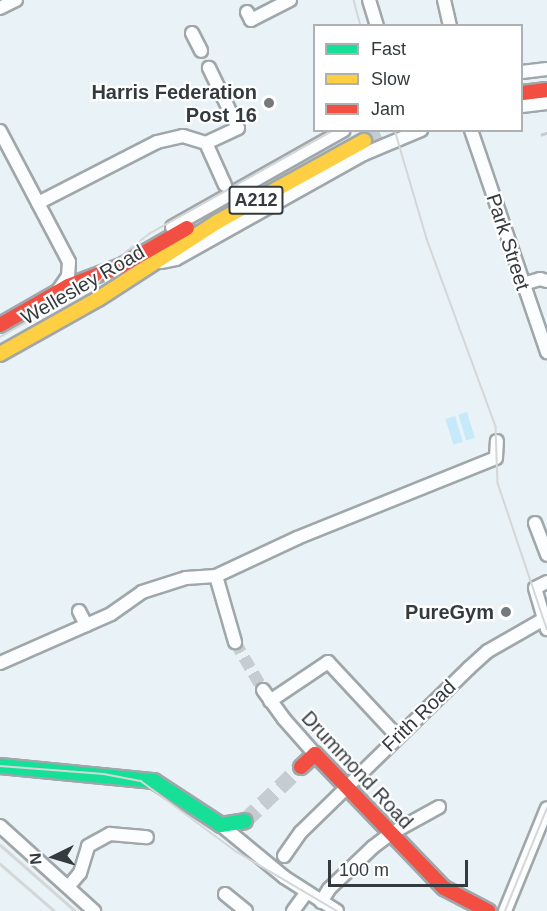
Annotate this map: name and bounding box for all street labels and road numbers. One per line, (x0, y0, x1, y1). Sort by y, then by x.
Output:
road number: A212 (228, 185, 284, 215)
street label: Park Street (481, 191, 535, 293)
street label: Wellesley Road (17, 240, 149, 330)
street label: Frith Road (377, 675, 461, 757)
street label: Drummond Road (296, 706, 418, 834)

